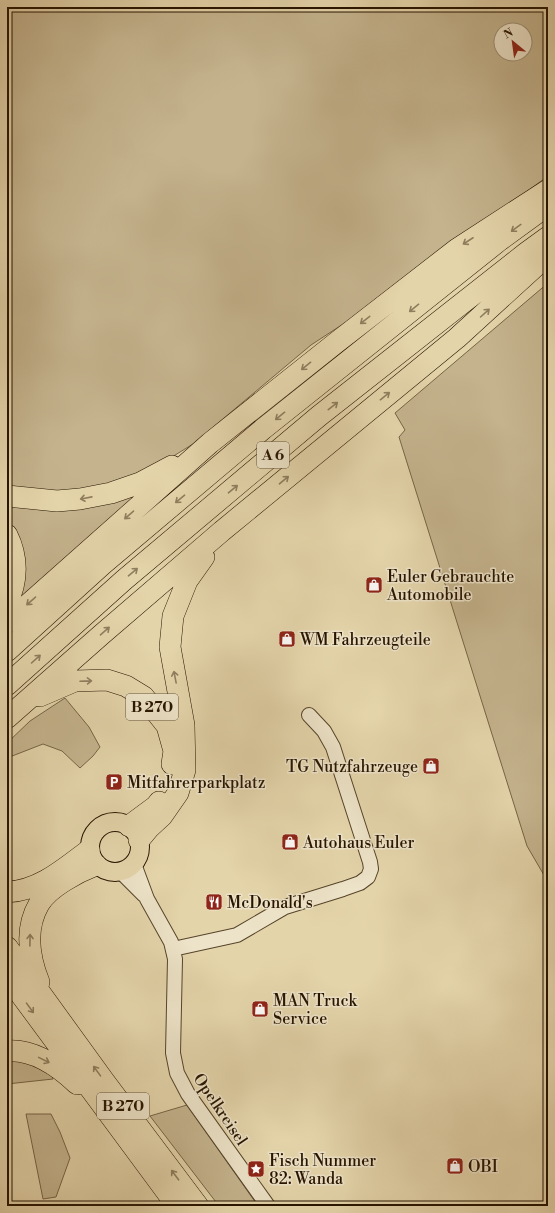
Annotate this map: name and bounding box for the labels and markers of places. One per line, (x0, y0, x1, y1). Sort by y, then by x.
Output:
place label: Euler Gebrauchte Automobile (386, 567, 514, 605)
shop icon: Euler Gebrauchte Automobile (364, 575, 384, 595)
shop icon: WM Fahrzeugteile (277, 629, 297, 649)
place label: WM Fahrzeugteile (299, 630, 431, 650)
shop icon: TG Nutzfahrzeuge (421, 756, 441, 776)
place label: TG Nutzfahrzeuge (286, 757, 418, 777)
parking icon: Mitfahrerparkplatz (104, 772, 124, 792)
place label: Mitfahrerparkplatz (127, 773, 265, 793)
shop icon: Autohaus Euler (280, 832, 300, 852)
place label: Autohaus Euler (302, 833, 414, 853)
restaurant icon: McDonald's (204, 892, 224, 912)
place label: McDonald's (227, 893, 313, 913)
place label: MAN Truck Service (273, 991, 358, 1029)
shop icon: MAN Truck Service (250, 999, 270, 1019)
place label: Fisch Nummer 82: Wanda (269, 1151, 376, 1189)
shop icon: OBI (445, 1156, 465, 1176)
place label: OBI (468, 1157, 498, 1177)
place icon: Fisch Nummer 82: Wanda (246, 1159, 266, 1179)

